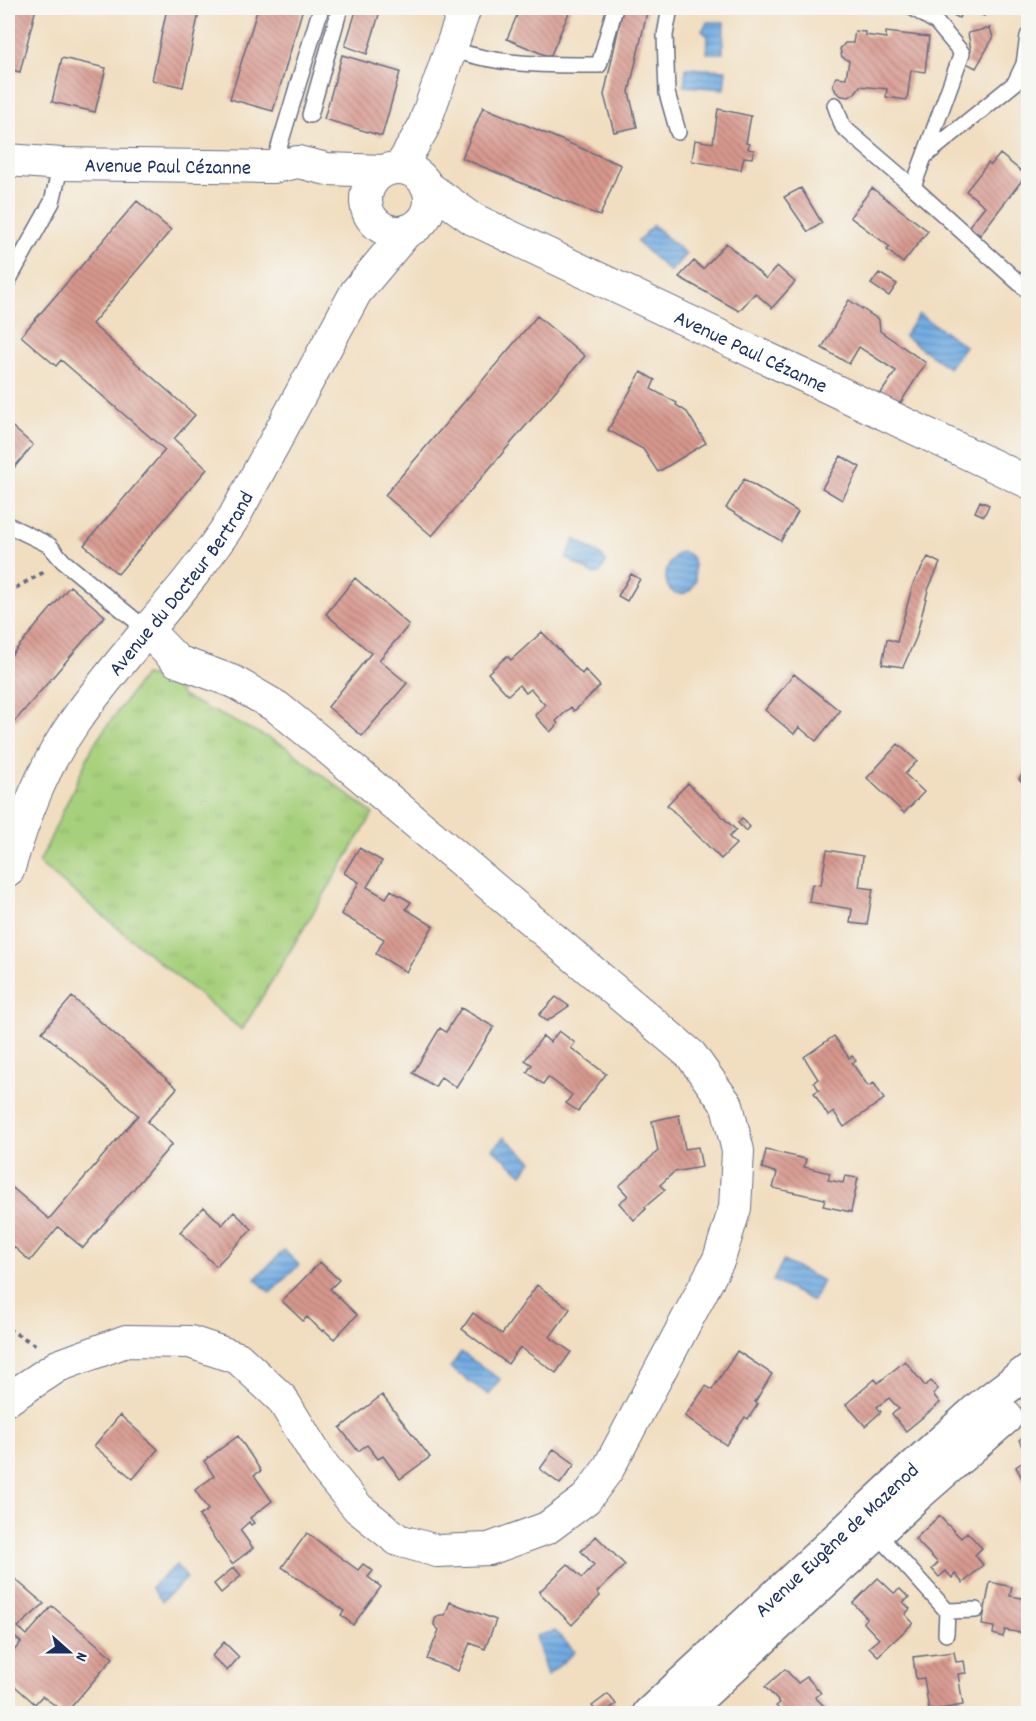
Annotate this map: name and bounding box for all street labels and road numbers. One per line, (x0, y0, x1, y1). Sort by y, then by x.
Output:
street label: Avenue Paul Cézanne (84, 152, 251, 185)
street label: Avenue Paul Cézanne (668, 304, 832, 403)
street label: Avenue du Docteur Bertrand (103, 487, 263, 684)
street label: Avenue Eugène de Mazenod (749, 1457, 927, 1626)

